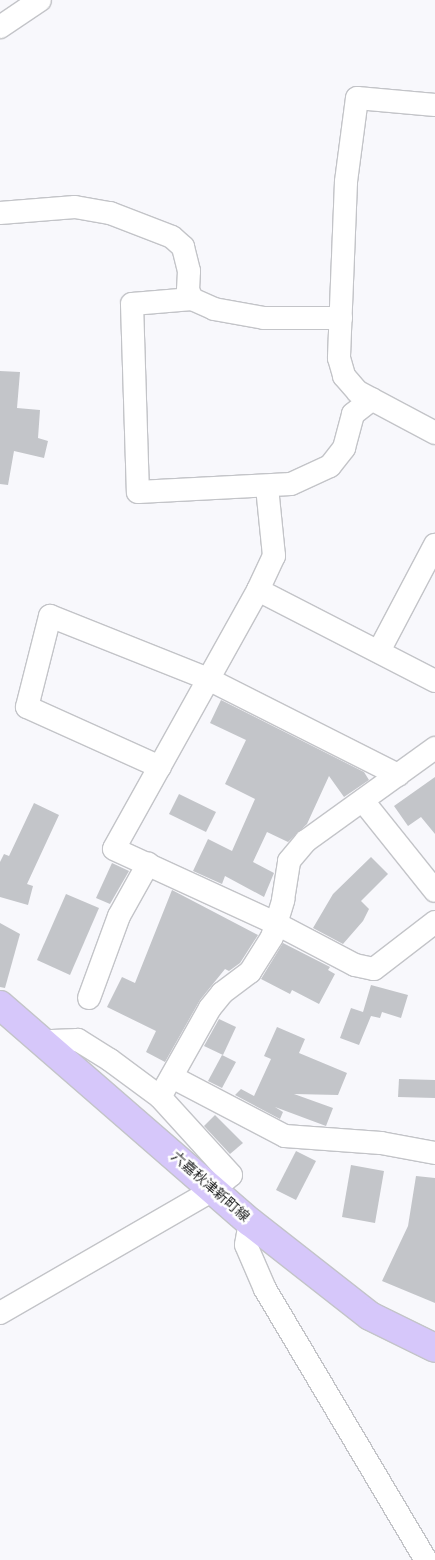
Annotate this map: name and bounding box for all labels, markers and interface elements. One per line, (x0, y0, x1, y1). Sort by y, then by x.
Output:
street label: 六嘉秋津新町線 (168, 1149, 252, 1225)

